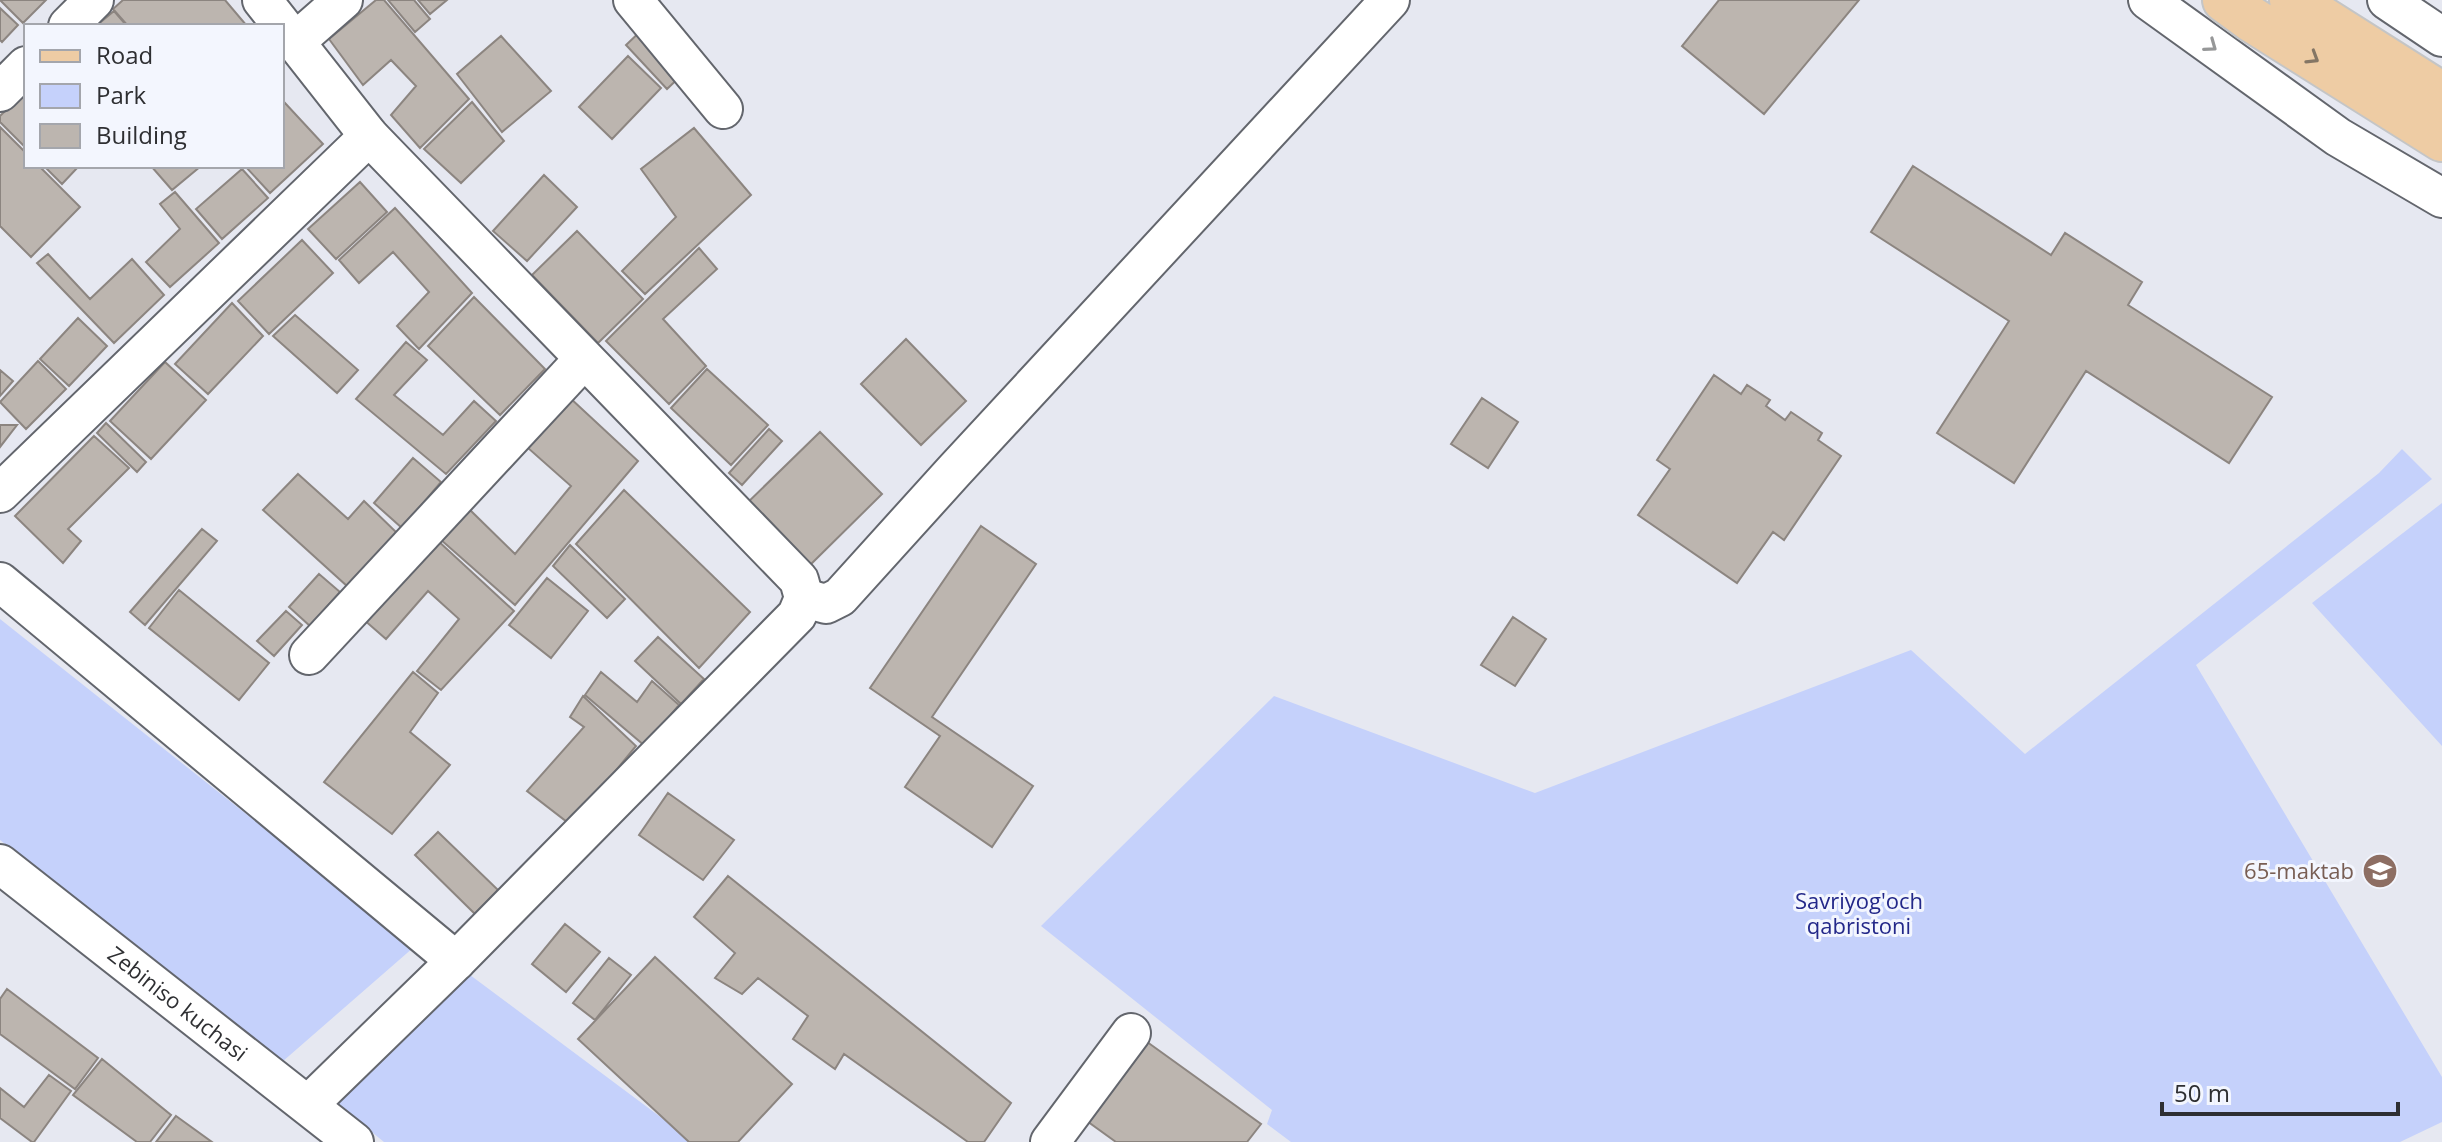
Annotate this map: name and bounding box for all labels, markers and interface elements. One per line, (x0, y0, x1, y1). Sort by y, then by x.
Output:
legend (24, 24, 284, 168)
one-way arrow (2203, 36, 2217, 50)
text: Road (96, 38, 153, 71)
one-way arrow (2304, 49, 2319, 64)
text: Park (96, 78, 147, 111)
text: Building (96, 118, 187, 151)
school or university icon: 65-maktab (2361, 852, 2399, 890)
place label: 65-maktab (2244, 855, 2354, 885)
park label: Savriyog'och qabristoni (1795, 885, 1923, 940)
street label: Zebiniso kuchasi (102, 939, 254, 1067)
scale bar (2162, 1066, 2398, 1116)
text: 50 m (2174, 1076, 2230, 1109)

